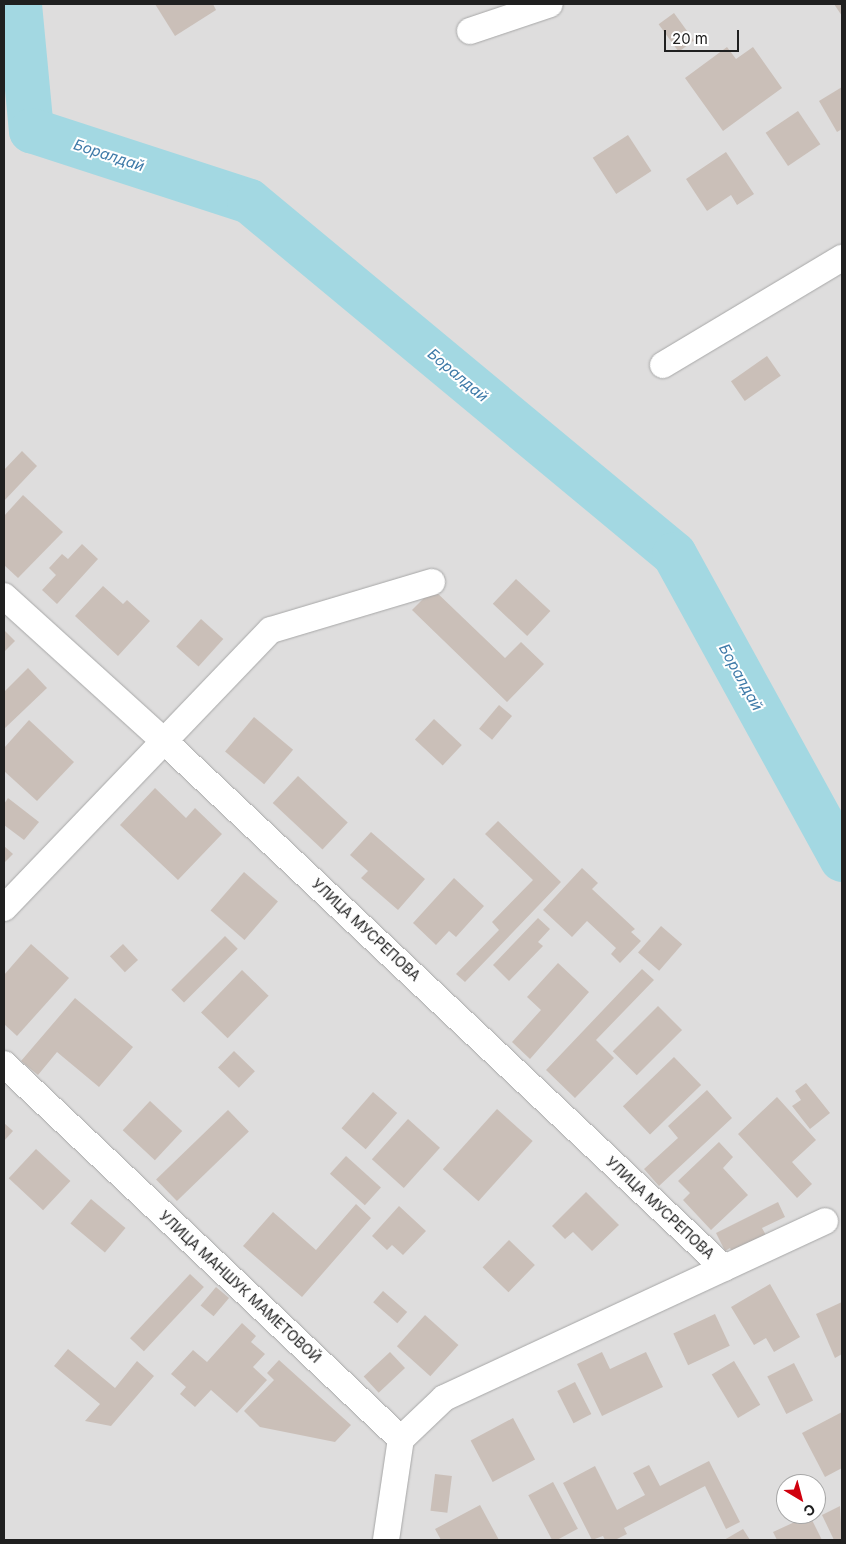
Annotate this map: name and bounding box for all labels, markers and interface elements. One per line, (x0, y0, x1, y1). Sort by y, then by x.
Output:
scale bar (666, 20, 741, 52)
text: 20 m (672, 29, 708, 48)
water label: Боралдай (71, 135, 147, 175)
water label: Боралдай (424, 345, 492, 405)
water label: Боралдай (715, 641, 767, 713)
street label: УЛИЦА МУСРЕПОВА (308, 875, 424, 985)
street label: УЛИЦА МУСРЕПОВА (602, 1153, 718, 1263)
street label: УЛИЦА МАНШУК МАМЕТОВОЙ (156, 1208, 324, 1366)
north arrow (776, 1474, 826, 1524)
text: С (800, 1501, 819, 1520)

